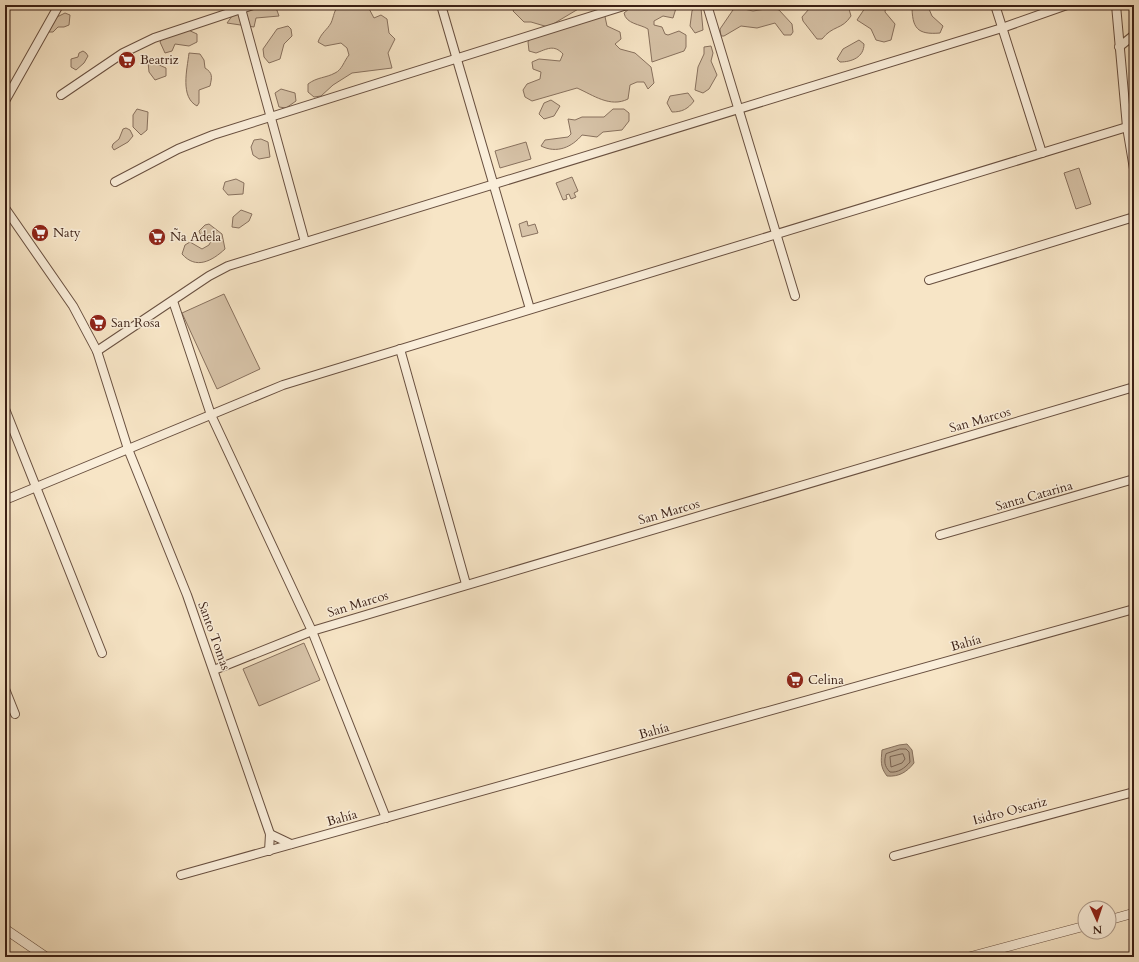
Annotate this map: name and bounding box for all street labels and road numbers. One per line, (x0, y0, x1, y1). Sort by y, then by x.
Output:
street label: San Marcos (947, 403, 1013, 437)
street label: Santa Catarina (993, 476, 1075, 516)
street label: San Marcos (636, 495, 702, 529)
street label: San Marcos (325, 586, 391, 622)
street label: Santo Tomas (193, 599, 235, 673)
street label: Bahía (949, 630, 984, 656)
street label: Bahía (637, 718, 672, 744)
street label: Isidro Oscariz (971, 792, 1049, 830)
street label: Bahía (325, 805, 360, 831)

